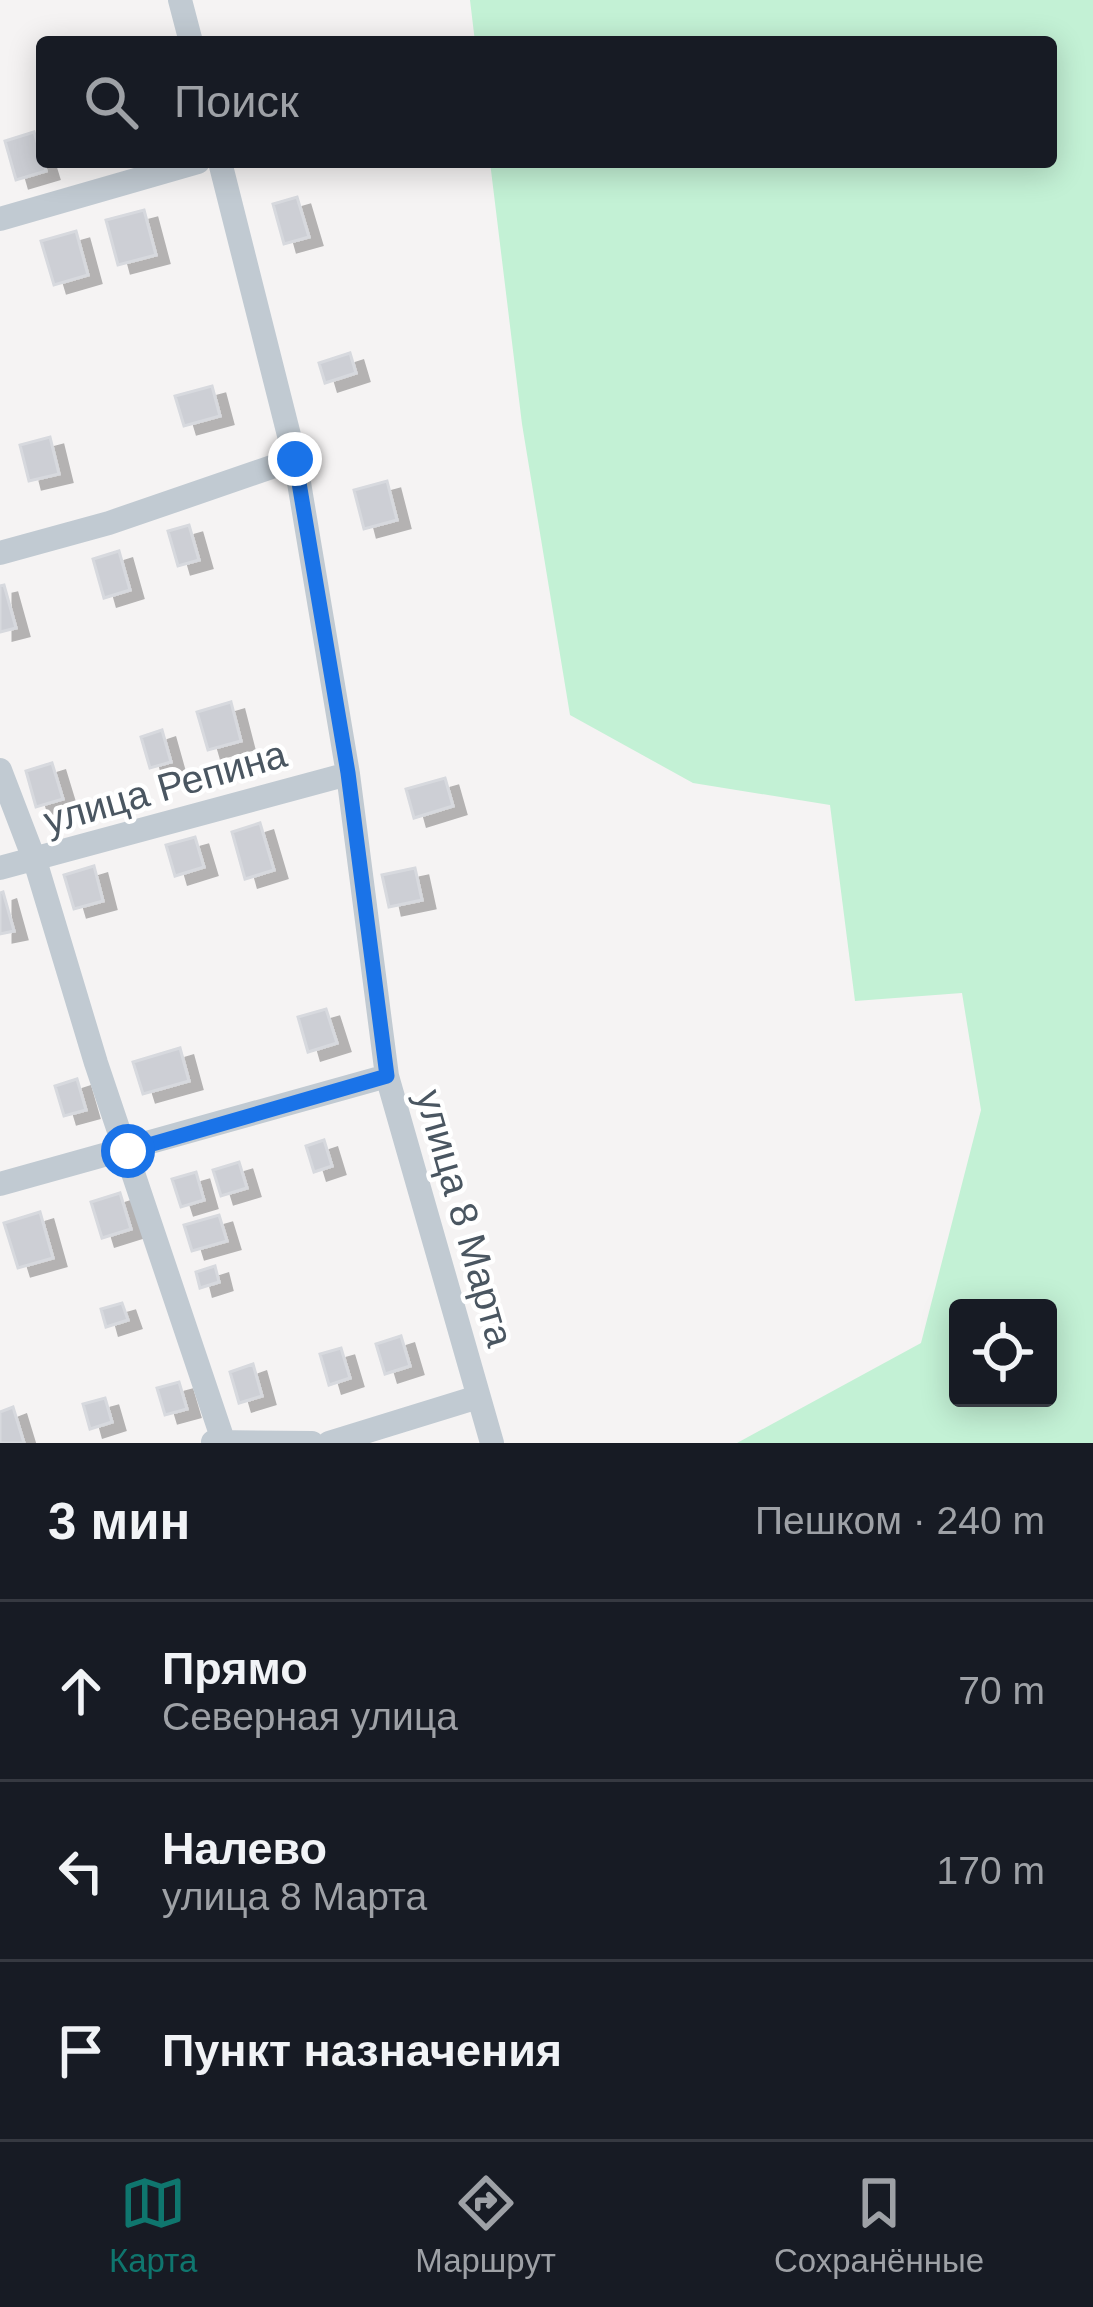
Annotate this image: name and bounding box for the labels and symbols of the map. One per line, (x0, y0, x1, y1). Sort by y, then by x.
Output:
route end (268, 432, 322, 486)
street label: улица Репина (39, 732, 291, 842)
street label: улица 8 Марта (408, 1085, 522, 1352)
route start (101, 1124, 155, 1178)

